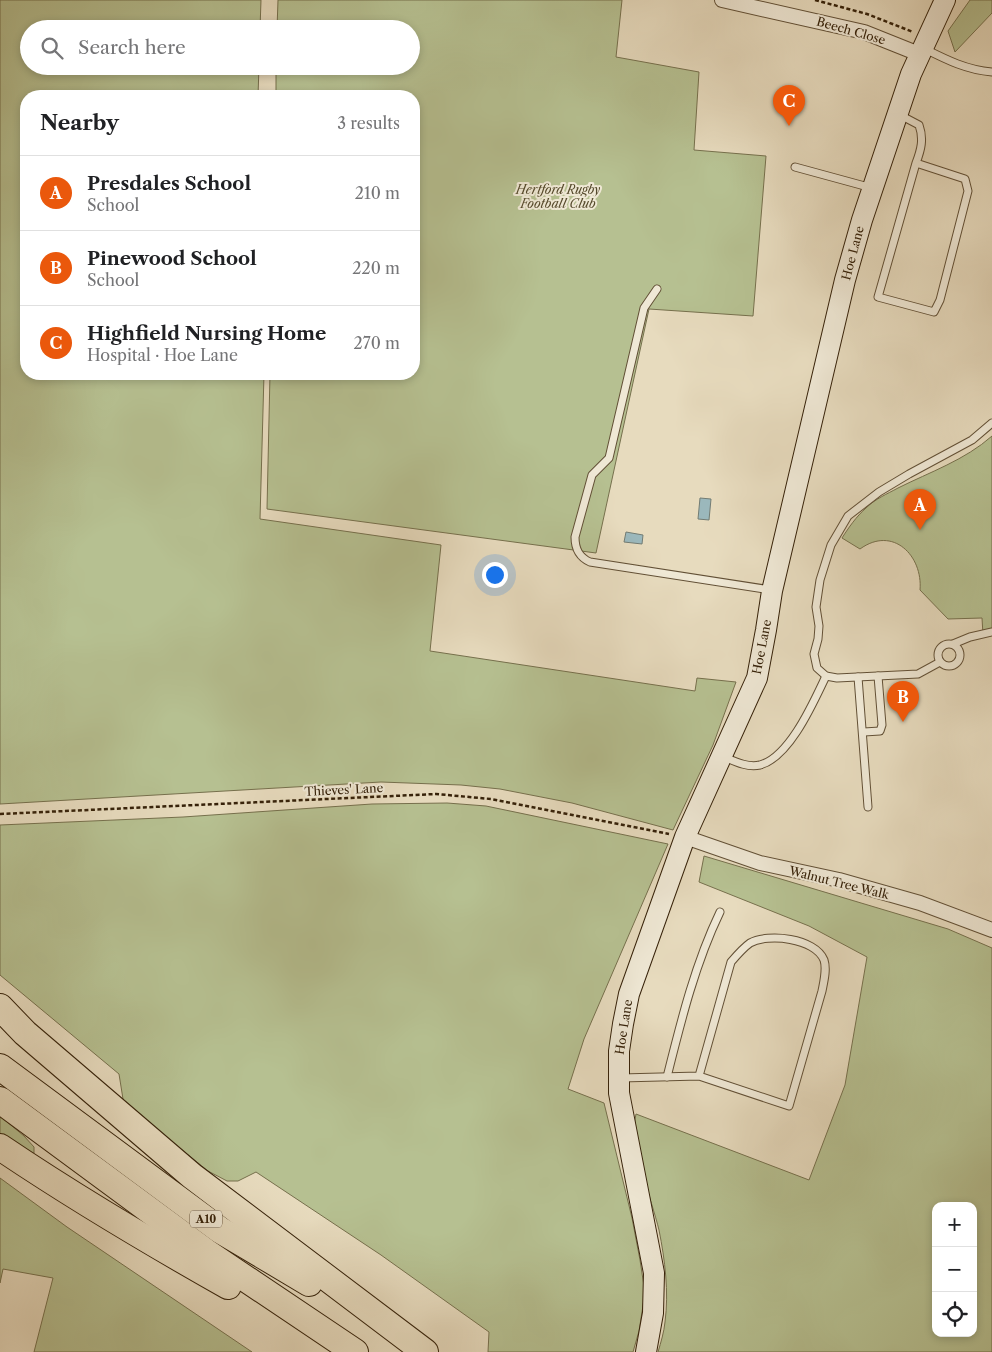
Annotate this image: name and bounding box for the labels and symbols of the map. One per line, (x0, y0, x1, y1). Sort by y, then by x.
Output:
street label: Beech Close (815, 14, 888, 48)
pin: C (773, 85, 805, 126)
park label: Hertford Rugby Football Club (515, 182, 600, 211)
street label: Hoe Lane (838, 224, 867, 282)
pin: A (904, 489, 936, 530)
your location (482, 562, 508, 588)
street label: Hoe Lane (749, 618, 774, 676)
pin: B (887, 681, 919, 722)
street label: Thieves' Lane (304, 780, 384, 799)
street label: Walnut Tree Walk (787, 863, 892, 902)
street label: Hoe Lane (612, 998, 635, 1056)
road number: A10 (190, 1210, 222, 1228)

